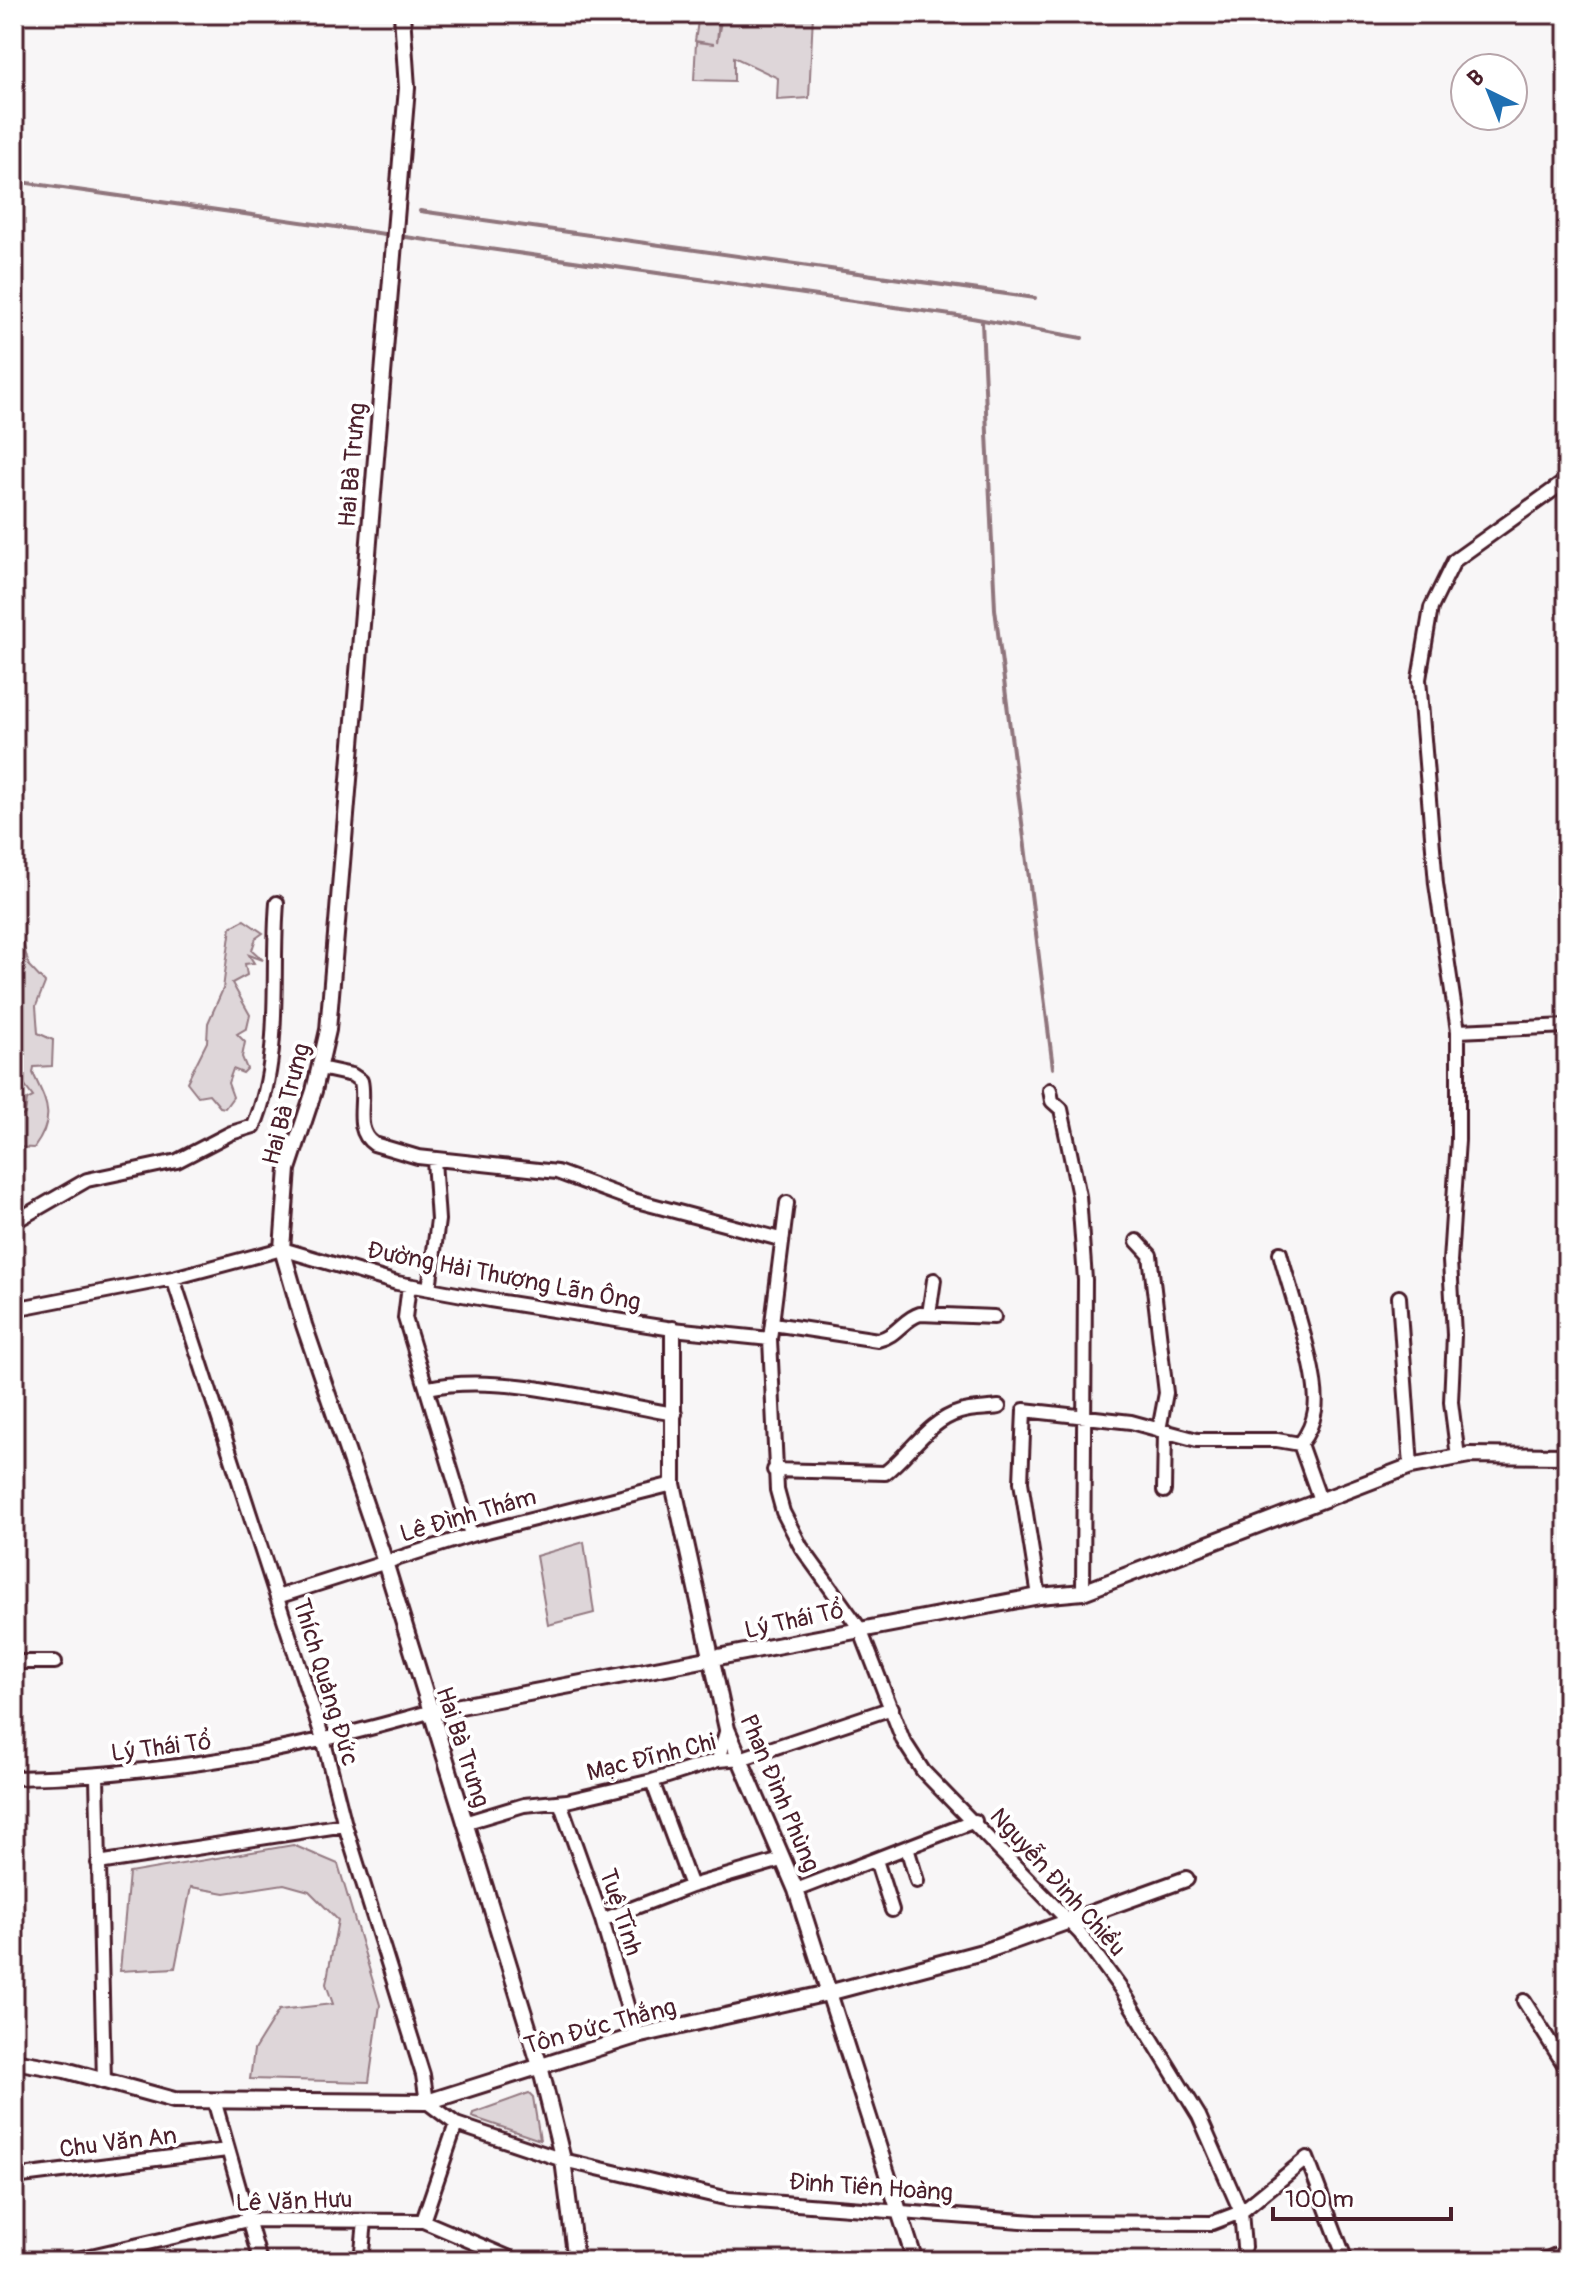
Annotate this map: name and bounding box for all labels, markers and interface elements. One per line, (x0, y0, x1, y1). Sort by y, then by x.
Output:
north arrow (1449, 52, 1529, 132)
text: B (1462, 64, 1490, 93)
street label: Hai Bà Trưng (333, 402, 372, 528)
street label: Hai Bà Trưng (256, 1040, 317, 1168)
street label: Đường Hải Thượng Lãn Ông (365, 1236, 643, 1317)
street label: Lê Đình Thám (397, 1482, 540, 1549)
street label: Thích Quảng Đức (286, 1595, 365, 1769)
street label: Lý Thái Tổ (742, 1595, 846, 1645)
street label: Hai Bà Trưng (429, 1683, 496, 1811)
street label: Phan Đình Phùng (733, 1710, 826, 1876)
street label: Lý Thái Tổ (109, 1726, 213, 1768)
street label: Mạc Đĩnh Chi (584, 1727, 719, 1788)
street label: Nguyễn Đình Chiểu (984, 1802, 1132, 1962)
street label: Tuệ Tĩnh (593, 1865, 648, 1959)
street label: Tôn Đức Thắng (521, 1992, 679, 2061)
street label: Chu Văn An (58, 2121, 178, 2164)
street label: Đinh Tiên Hoàng (788, 2167, 954, 2208)
scale bar (1273, 2171, 1451, 2221)
street label: Lê Văn Hưu (235, 2185, 353, 2218)
text: 100 m (1285, 2185, 1354, 2214)

